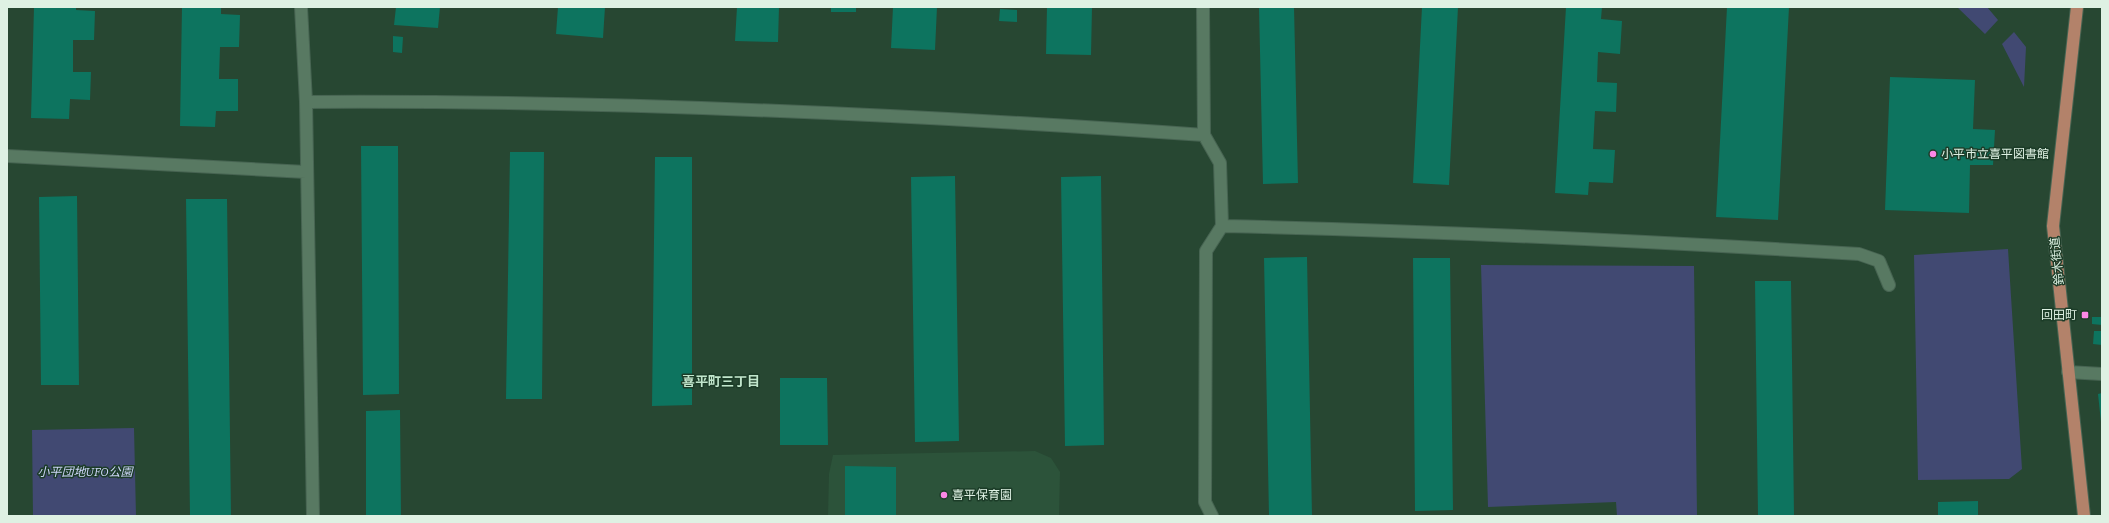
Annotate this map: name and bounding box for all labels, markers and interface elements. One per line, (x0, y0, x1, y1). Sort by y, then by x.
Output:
place label: 小平市立喜平図書館 (1941, 146, 2049, 162)
marker: 小平市立喜平図書館 (1928, 149, 1938, 159)
street label: 鈴木街道 (2047, 236, 2067, 286)
place label: 回田町 (2041, 307, 2077, 323)
marker: 回田町 (2080, 310, 2090, 320)
district label: 喜平町三丁目 (682, 373, 760, 390)
park label: 小平団地UFO公園 (38, 464, 134, 480)
place label: 喜平保育園 (952, 487, 1012, 503)
marker: 喜平保育園 (939, 490, 949, 500)

